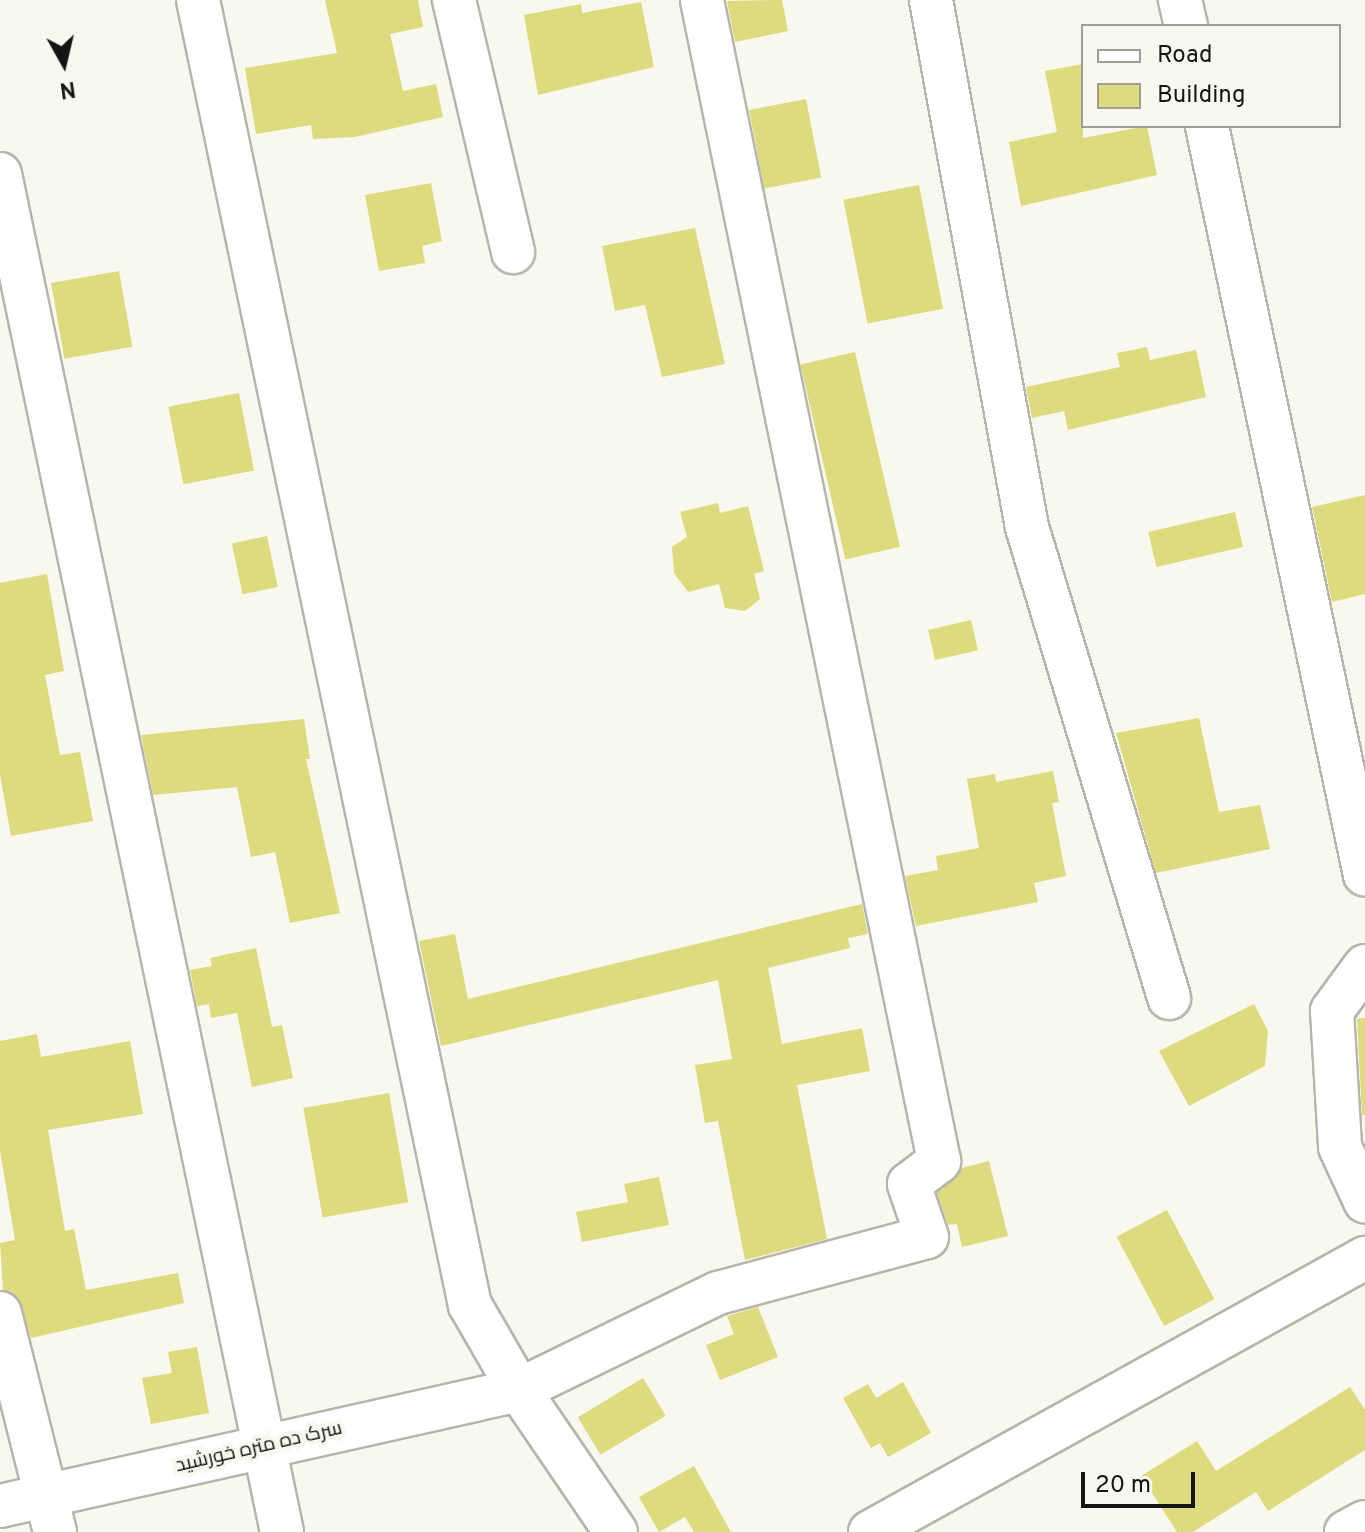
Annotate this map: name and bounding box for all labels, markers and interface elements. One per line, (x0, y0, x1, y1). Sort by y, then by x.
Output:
north arrow (24, 24, 104, 104)
legend (1081, 24, 1341, 128)
text: Road (1157, 41, 1213, 71)
text: N (58, 74, 77, 103)
text: Building (1157, 81, 1246, 111)
street label: سرک ده متره خورشید (173, 1417, 345, 1479)
scale bar (1085, 1456, 1199, 1506)
text: 20 m (1095, 1471, 1151, 1501)

